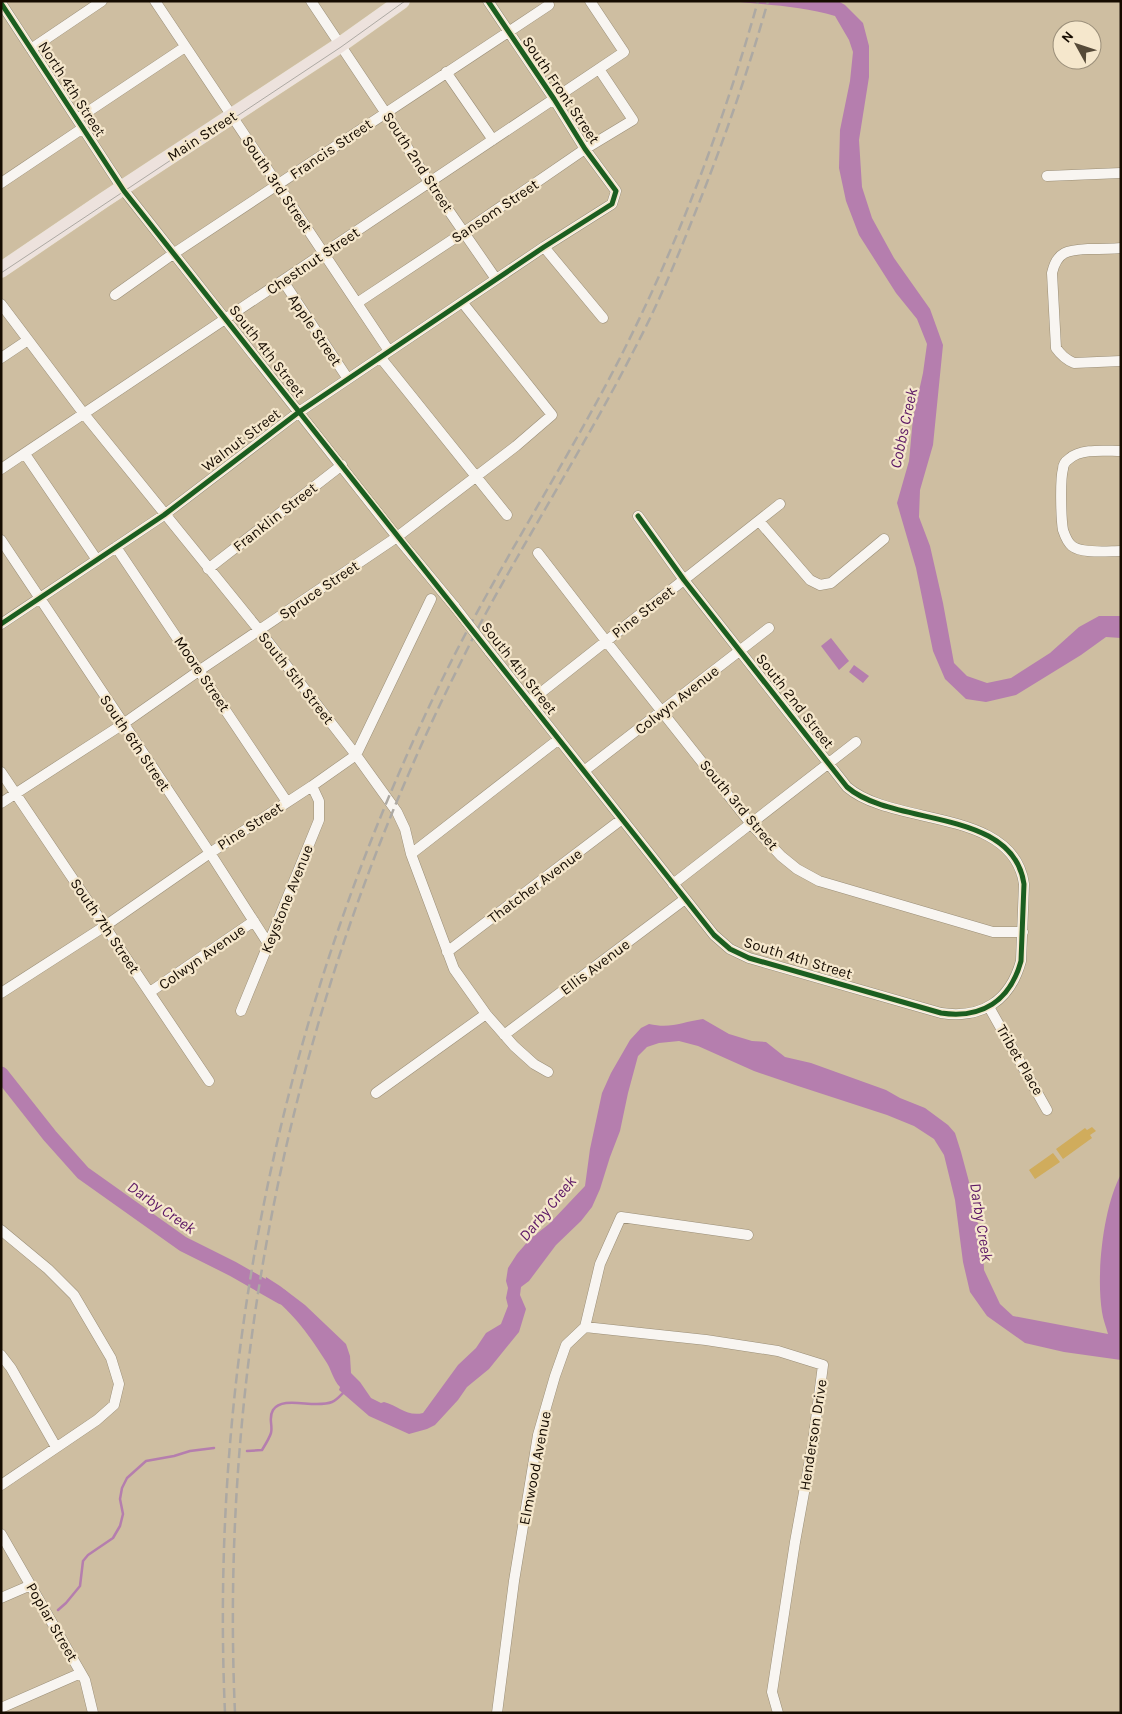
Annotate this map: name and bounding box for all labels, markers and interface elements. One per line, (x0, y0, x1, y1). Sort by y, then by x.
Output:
north arrow (1052, 20, 1102, 70)
text: N (1058, 28, 1077, 46)
street label: South Front Street (518, 33, 604, 147)
street label: North 4th Street (35, 38, 110, 140)
street label: Main Street (164, 107, 240, 165)
street label: South 2nd Street (379, 108, 457, 216)
street label: Francis Street (286, 115, 376, 183)
street label: South 3rd Street (238, 132, 316, 236)
street label: Sansom Street (448, 175, 542, 247)
street label: Chestnut Street (263, 223, 363, 299)
street label: Apple Street (284, 291, 346, 370)
street label: South 4th Street (225, 301, 309, 401)
water label: Cobbs Creek (886, 385, 921, 470)
street label: Walnut Street (198, 404, 284, 475)
street label: Franklin Street (229, 478, 321, 555)
street label: Spruce Street (276, 556, 363, 623)
street label: Pine Street (608, 582, 678, 642)
street label: South 4th Street (477, 618, 561, 718)
street label: South 5th Street (254, 628, 338, 728)
street label: Moore Street (170, 633, 234, 715)
street label: South 2nd Street (752, 650, 838, 753)
street label: Colwyn Avenue (631, 662, 723, 738)
street label: South 6th Street (96, 691, 174, 795)
street label: South 3rd Street (696, 756, 782, 854)
street label: Pine Street (214, 798, 286, 854)
street label: Keystone Avenue (257, 842, 317, 956)
street label: Thatcher Avenue (484, 845, 586, 927)
street label: South 7th Street (66, 875, 144, 977)
street label: Colwyn Avenue (155, 921, 249, 993)
street label: South 4th Street (742, 933, 855, 983)
street label: Ellis Avenue (557, 935, 633, 999)
street label: Tribet Place (993, 1022, 1047, 1098)
water label: Darby Creek (515, 1171, 581, 1245)
water label: Darby Creek (124, 1177, 200, 1238)
water label: Darby Creek (966, 1182, 997, 1264)
street label: Henderson Drive (795, 1378, 831, 1492)
street label: Elmwood Avenue (515, 1409, 555, 1527)
street label: Poplar Street (22, 1579, 82, 1665)

